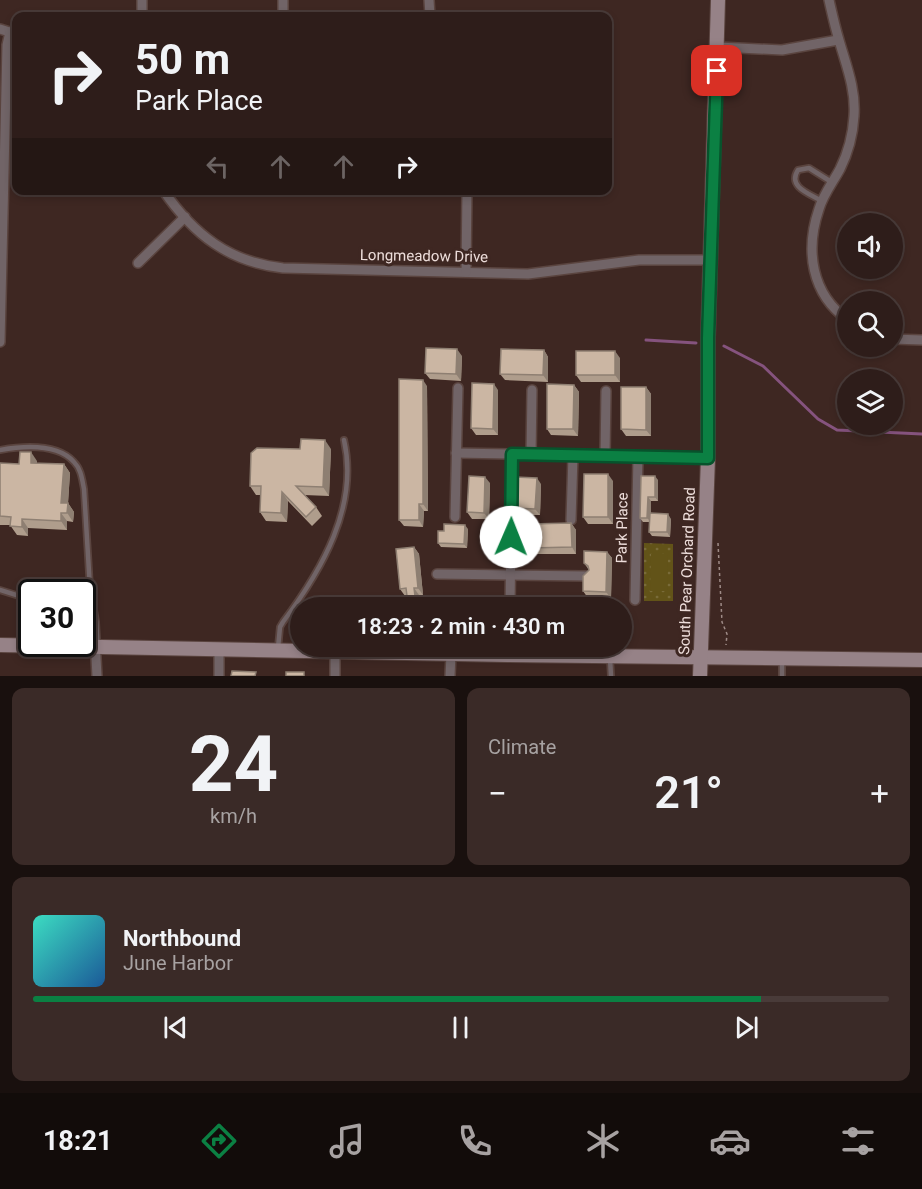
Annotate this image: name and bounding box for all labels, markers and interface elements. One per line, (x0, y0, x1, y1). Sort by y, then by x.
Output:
text: 50 m (135, 35, 230, 84)
icon: right (36, 36, 114, 114)
pin (691, 45, 742, 96)
icon: arrive (700, 54, 733, 87)
text: Park Place (135, 85, 263, 117)
icon: left (201, 150, 234, 183)
icon: ahead (264, 150, 297, 183)
icon: ahead (327, 150, 360, 183)
icon: right (390, 150, 423, 183)
map controls (837, 213, 903, 435)
button: sound (837, 213, 903, 279)
street label: Longmeadow Drive (360, 246, 488, 266)
button: search (837, 291, 903, 357)
button: layers (837, 369, 903, 435)
street label: South Pear Orchard Road (675, 487, 699, 655)
street label: Park Place (612, 492, 632, 564)
position arrow (479, 505, 543, 569)
speed limit sign: 30 (18, 579, 96, 657)
text: 18:23 · 2 min · 430 m (357, 614, 565, 639)
text: 24 (189, 719, 278, 810)
text: Climate (488, 735, 556, 759)
text: 21° (654, 766, 723, 819)
text: − (488, 774, 507, 813)
text: + (870, 774, 889, 813)
text: km/h (210, 804, 257, 828)
text: Northbound (123, 926, 241, 951)
text: June Harbor (123, 951, 233, 975)
icon: previous (159, 1011, 192, 1044)
icon: pause (444, 1011, 477, 1044)
icon: next (730, 1011, 763, 1044)
icon: directions (198, 1120, 240, 1162)
icon: music (326, 1120, 368, 1162)
icon: phone (454, 1120, 496, 1162)
icon: climate (582, 1120, 624, 1162)
icon: car (709, 1120, 751, 1162)
icon: filters (837, 1120, 879, 1162)
text: 18:21 (43, 1125, 112, 1157)

